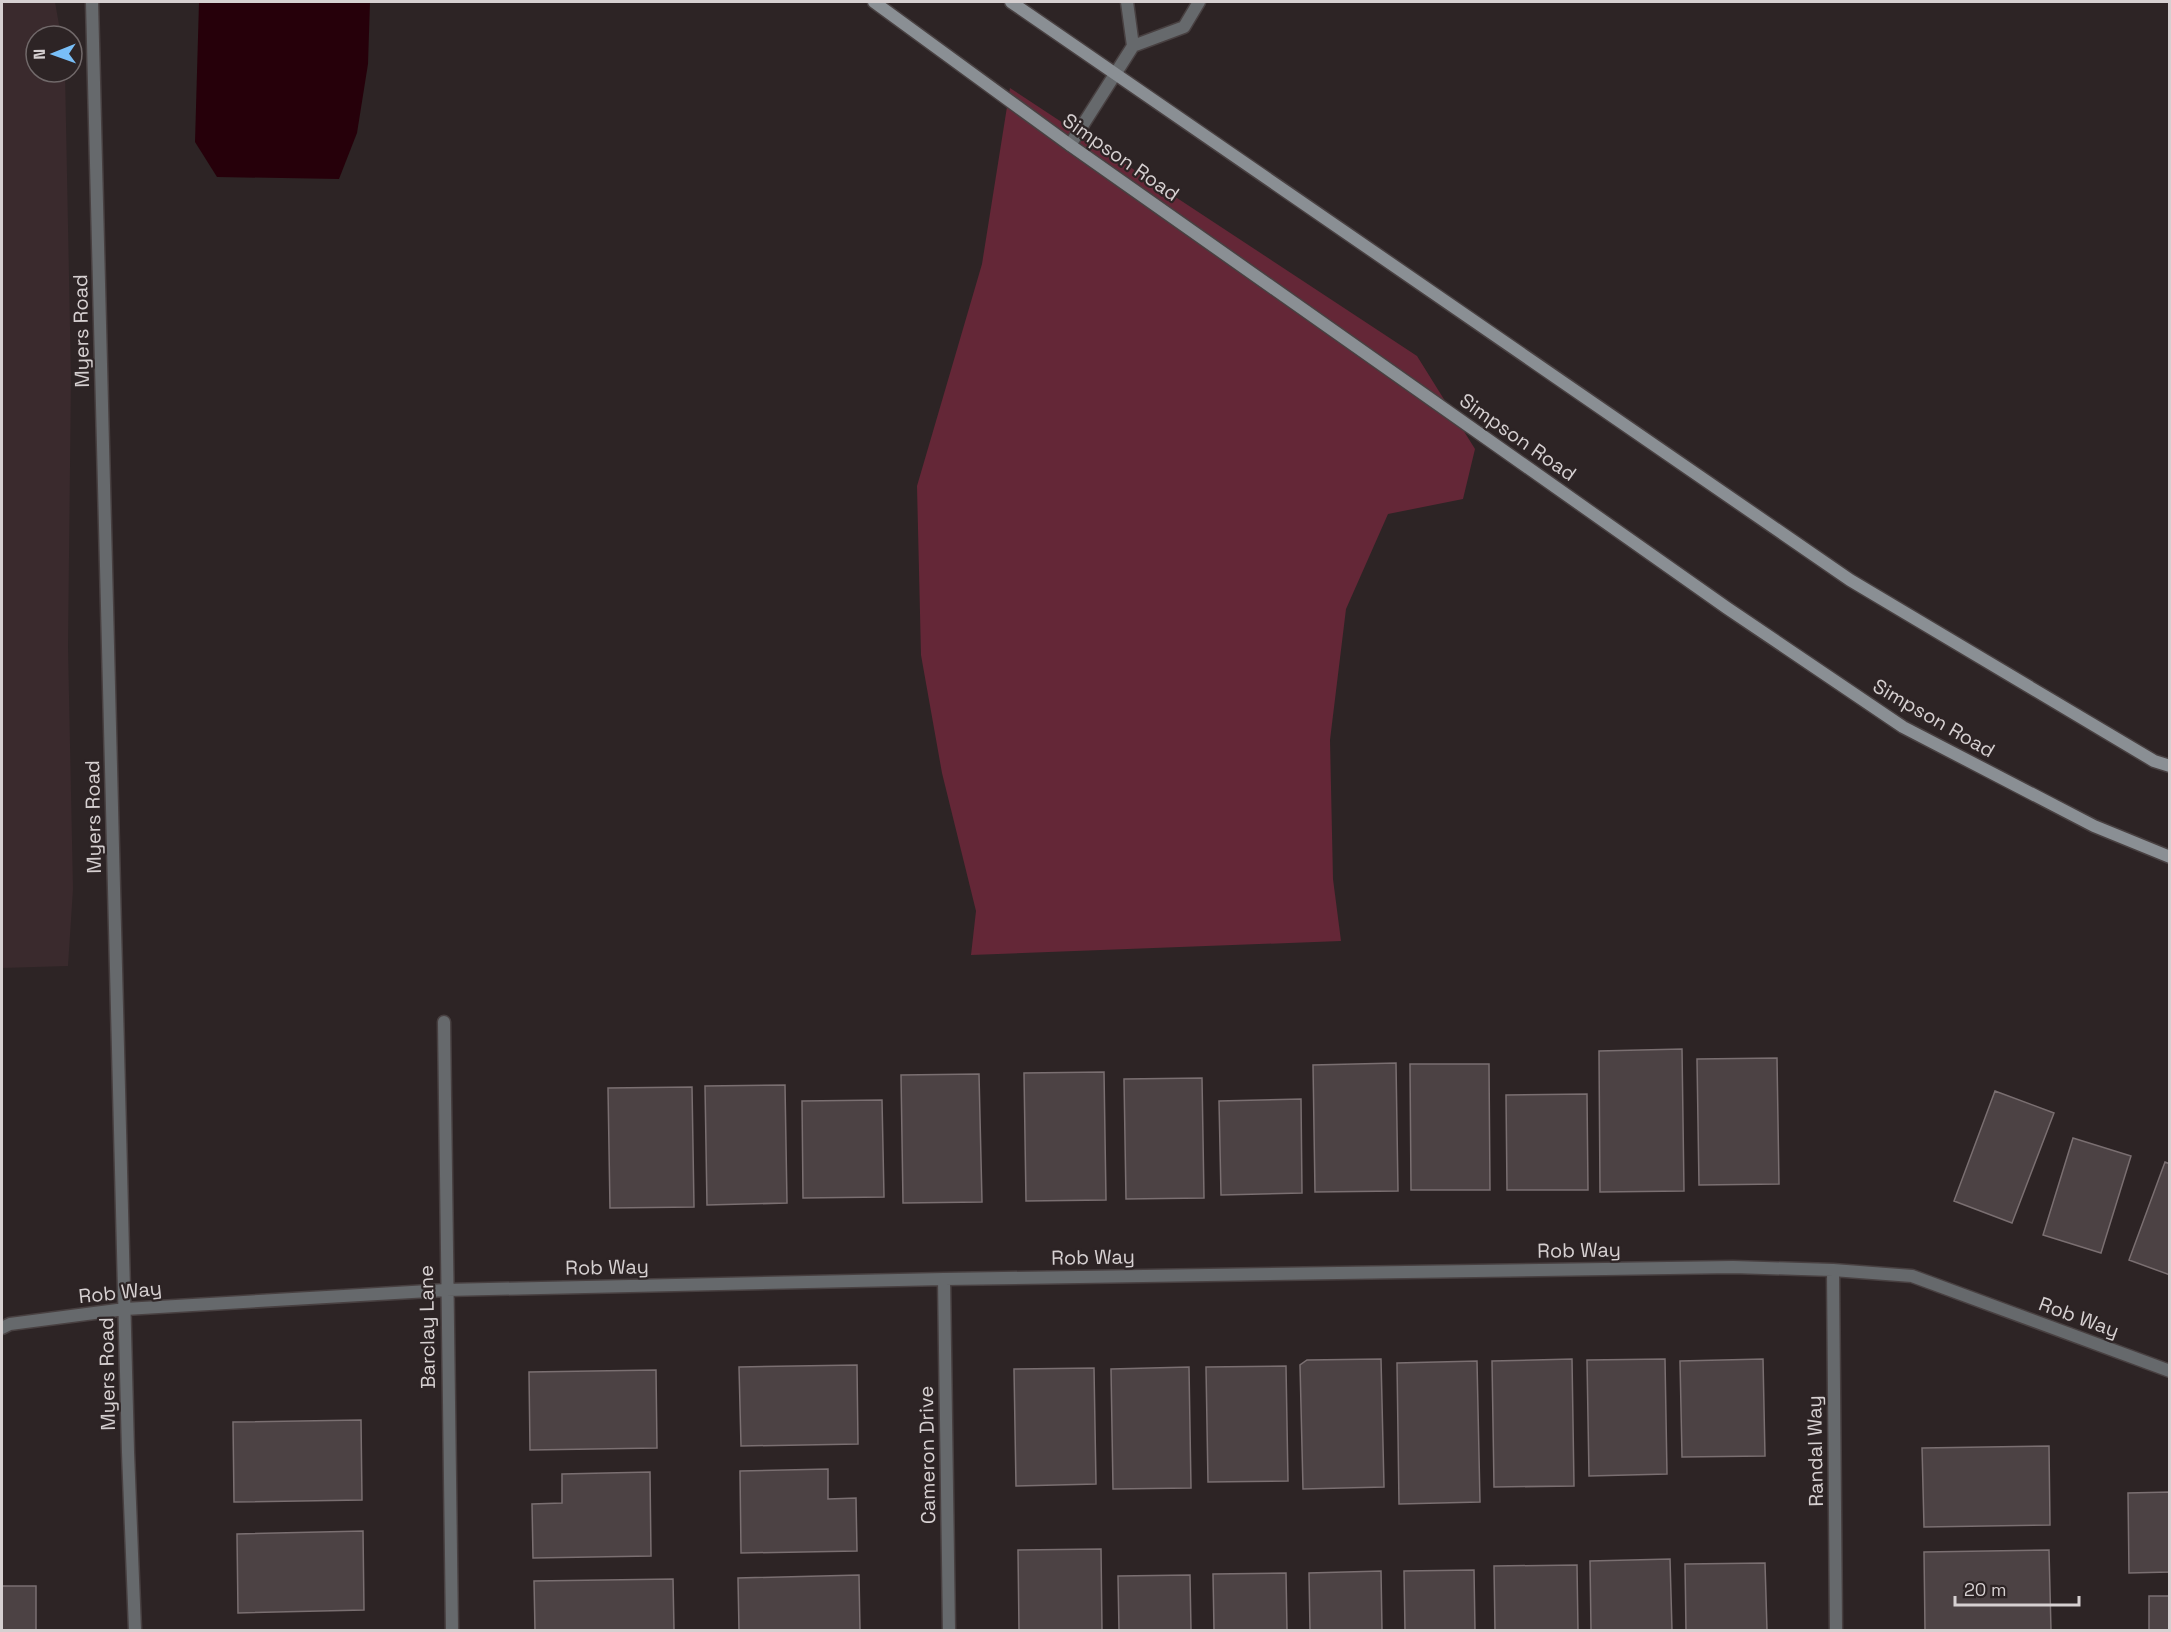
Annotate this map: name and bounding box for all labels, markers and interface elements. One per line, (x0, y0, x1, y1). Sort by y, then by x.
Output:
north arrow (24, 24, 84, 84)
text: N (29, 49, 50, 60)
street label: Simpson Road (1058, 107, 1184, 207)
street label: Myers Road (67, 274, 95, 388)
street label: Simpson Road (1455, 387, 1581, 487)
street label: Simpson Road (1868, 673, 2000, 763)
street label: Myers Road (79, 760, 107, 874)
street label: Rob Way (1537, 1236, 1621, 1264)
street label: Rob Way (1051, 1243, 1135, 1271)
street label: Rob Way (565, 1253, 649, 1281)
street label: Barclay Lane (413, 1265, 441, 1389)
street label: Rob Way (77, 1275, 163, 1309)
street label: Rob Way (2035, 1290, 2123, 1344)
street label: Myers Road (93, 1317, 121, 1431)
street label: Cameron Drive (913, 1386, 941, 1524)
street label: Randal Way (1801, 1395, 1829, 1507)
scale bar (1955, 1569, 2080, 1607)
text: 20 m (1964, 1578, 2007, 1601)

